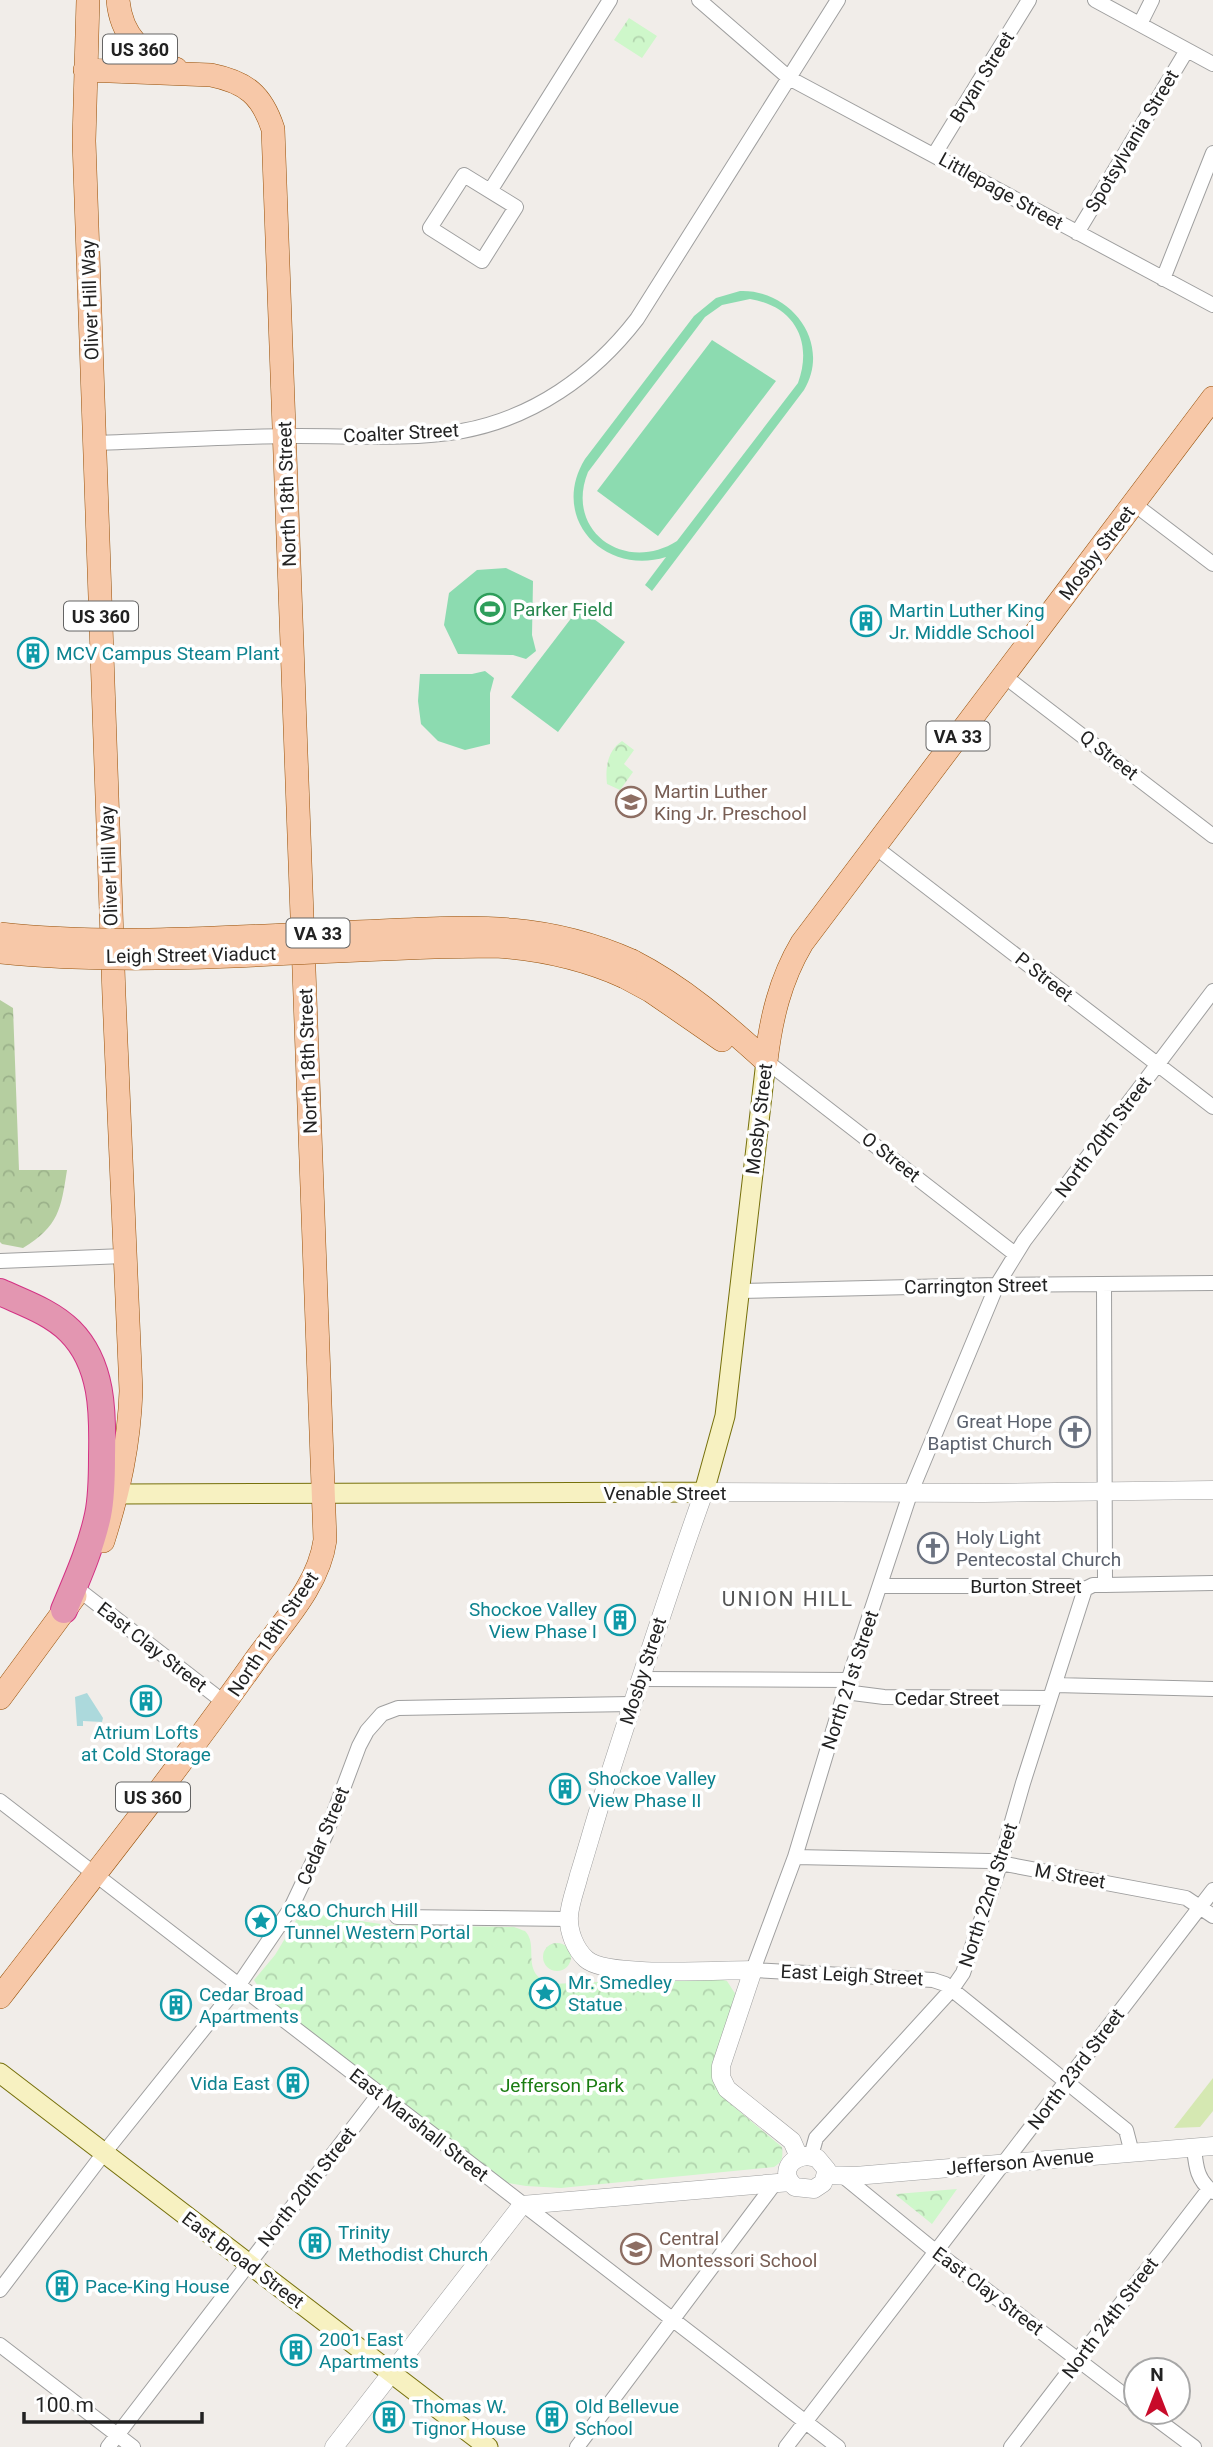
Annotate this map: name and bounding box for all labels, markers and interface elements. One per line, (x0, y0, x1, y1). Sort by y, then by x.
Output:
street label: Bryan Street (945, 27, 1019, 127)
road number: US 360 (103, 34, 177, 64)
street label: Spotsylvania Street (1080, 66, 1184, 216)
street label: Littlepage Street (935, 147, 1067, 235)
street label: Oliver Hill Way (76, 239, 104, 361)
street label: Coalter Street (343, 418, 459, 448)
street label: North 18th Street (273, 421, 301, 567)
street label: Mosby Street (1054, 502, 1140, 604)
sports icon: Parker Field (473, 592, 507, 626)
place label: Parker Field (513, 598, 613, 621)
place label: Martin Luther King Jr. Middle School (889, 599, 1045, 644)
road number: US 360 (64, 602, 138, 630)
building icon: Martin Luther King Jr. Middle School (849, 604, 883, 638)
building icon: MCV Campus Steam Plant (16, 636, 50, 670)
place label: MCV Campus Steam Plant (56, 642, 280, 665)
road number: VA 33 (926, 722, 990, 750)
street label: Q Street (1075, 725, 1143, 785)
place label: Martin Luther King Jr. Preschool (654, 780, 807, 825)
school or university icon: Martin Luther King Jr. Preschool (614, 785, 648, 819)
street label: Oliver Hill Way (95, 805, 123, 927)
road number: VA 33 (286, 918, 350, 948)
street label: Leigh Street Viaduct (106, 942, 276, 968)
street label: P Street (1011, 947, 1077, 1007)
street label: North 18th Street (294, 988, 322, 1134)
street label: Mosby Street (741, 1062, 777, 1176)
street label: North 20th Street (1050, 1072, 1156, 1202)
street label: O Street (857, 1127, 925, 1187)
street label: Carrington Street (904, 1273, 1048, 1299)
place label: Great Hope Baptist Church (928, 1410, 1052, 1455)
church icon: Great Hope Baptist Church (1058, 1415, 1092, 1449)
street label: Venable Street (604, 1482, 726, 1505)
place label: Holy Light Pentecostal Church (956, 1526, 1121, 1571)
church icon: Holy Light Pentecostal Church (916, 1531, 950, 1565)
street label: North 18th Street (223, 1567, 323, 1701)
street label: Burton Street (970, 1575, 1082, 1598)
district label: UNION HILL (722, 1587, 854, 1611)
street label: East Clay Street (93, 1597, 211, 1697)
place label: Shockoe Valley View Phase I (469, 1598, 597, 1643)
building icon: Shockoe Valley View Phase I (603, 1603, 637, 1637)
street label: North 21st Street (817, 1608, 883, 1752)
street label: Mosby Street (615, 1614, 671, 1728)
building icon: Atrium Lofts at Cold Storage (129, 1684, 163, 1718)
street label: Cedar Street (895, 1687, 999, 1710)
place label: Atrium Lofts at Cold Storage (81, 1721, 211, 1766)
place label: Shockoe Valley View Phase II (588, 1767, 716, 1812)
building icon: Shockoe Valley View Phase II (548, 1772, 582, 1806)
road number: US 360 (116, 1782, 190, 1812)
street label: Cedar Street (292, 1783, 354, 1889)
street label: North 22nd Street (954, 1820, 1022, 1970)
street label: M Street (1033, 1858, 1107, 1894)
place label: C&O Church Hill Tunnel Western Portal (284, 1899, 470, 1944)
place icon: C&O Church Hill Tunnel Western Portal (244, 1904, 278, 1938)
street label: East Leigh Street (780, 1960, 924, 1990)
place label: Mr. Smedley Statue (568, 1971, 672, 2016)
place icon: Mr. Smedley Statue (528, 1976, 562, 2010)
place label: Cedar Broad Apartments (199, 1983, 304, 2028)
building icon: Cedar Broad Apartments (159, 1988, 193, 2022)
street label: North 23rd Street (1023, 2004, 1129, 2134)
street label: East Marshall Street (345, 2064, 493, 2186)
building icon: Vida East (276, 2066, 310, 2100)
place label: Vida East (190, 2072, 270, 2095)
park label: Jefferson Park (500, 2074, 624, 2097)
street label: North 20th Street (253, 2123, 361, 2251)
street label: Jefferson Avenue (945, 2144, 1095, 2180)
street label: East Broad Street (178, 2207, 308, 2313)
place label: Trinity Methodist Church (338, 2221, 488, 2266)
building icon: Trinity Methodist Church (298, 2226, 332, 2260)
place label: Central Montessori School (659, 2227, 817, 2272)
school or university icon: Central Montessori School (619, 2232, 653, 2266)
street label: East Clay Street (928, 2242, 1048, 2340)
street label: North 24th Street (1057, 2253, 1163, 2383)
building icon: Pace-King House (45, 2269, 79, 2303)
place label: Pace-King House (85, 2275, 230, 2298)
place label: 2001 East Apartments (319, 2328, 419, 2373)
building icon: 2001 East Apartments (279, 2333, 313, 2367)
north arrow (1122, 2356, 1192, 2426)
scale bar (24, 2380, 203, 2424)
text: 100 m (35, 2393, 94, 2417)
place label: Thomas W. Tignor House (412, 2395, 526, 2440)
place label: Old Bellevue School (575, 2395, 679, 2440)
building icon: Thomas W. Tignor House (372, 2400, 406, 2434)
building icon: Old Bellevue School (535, 2400, 569, 2434)

